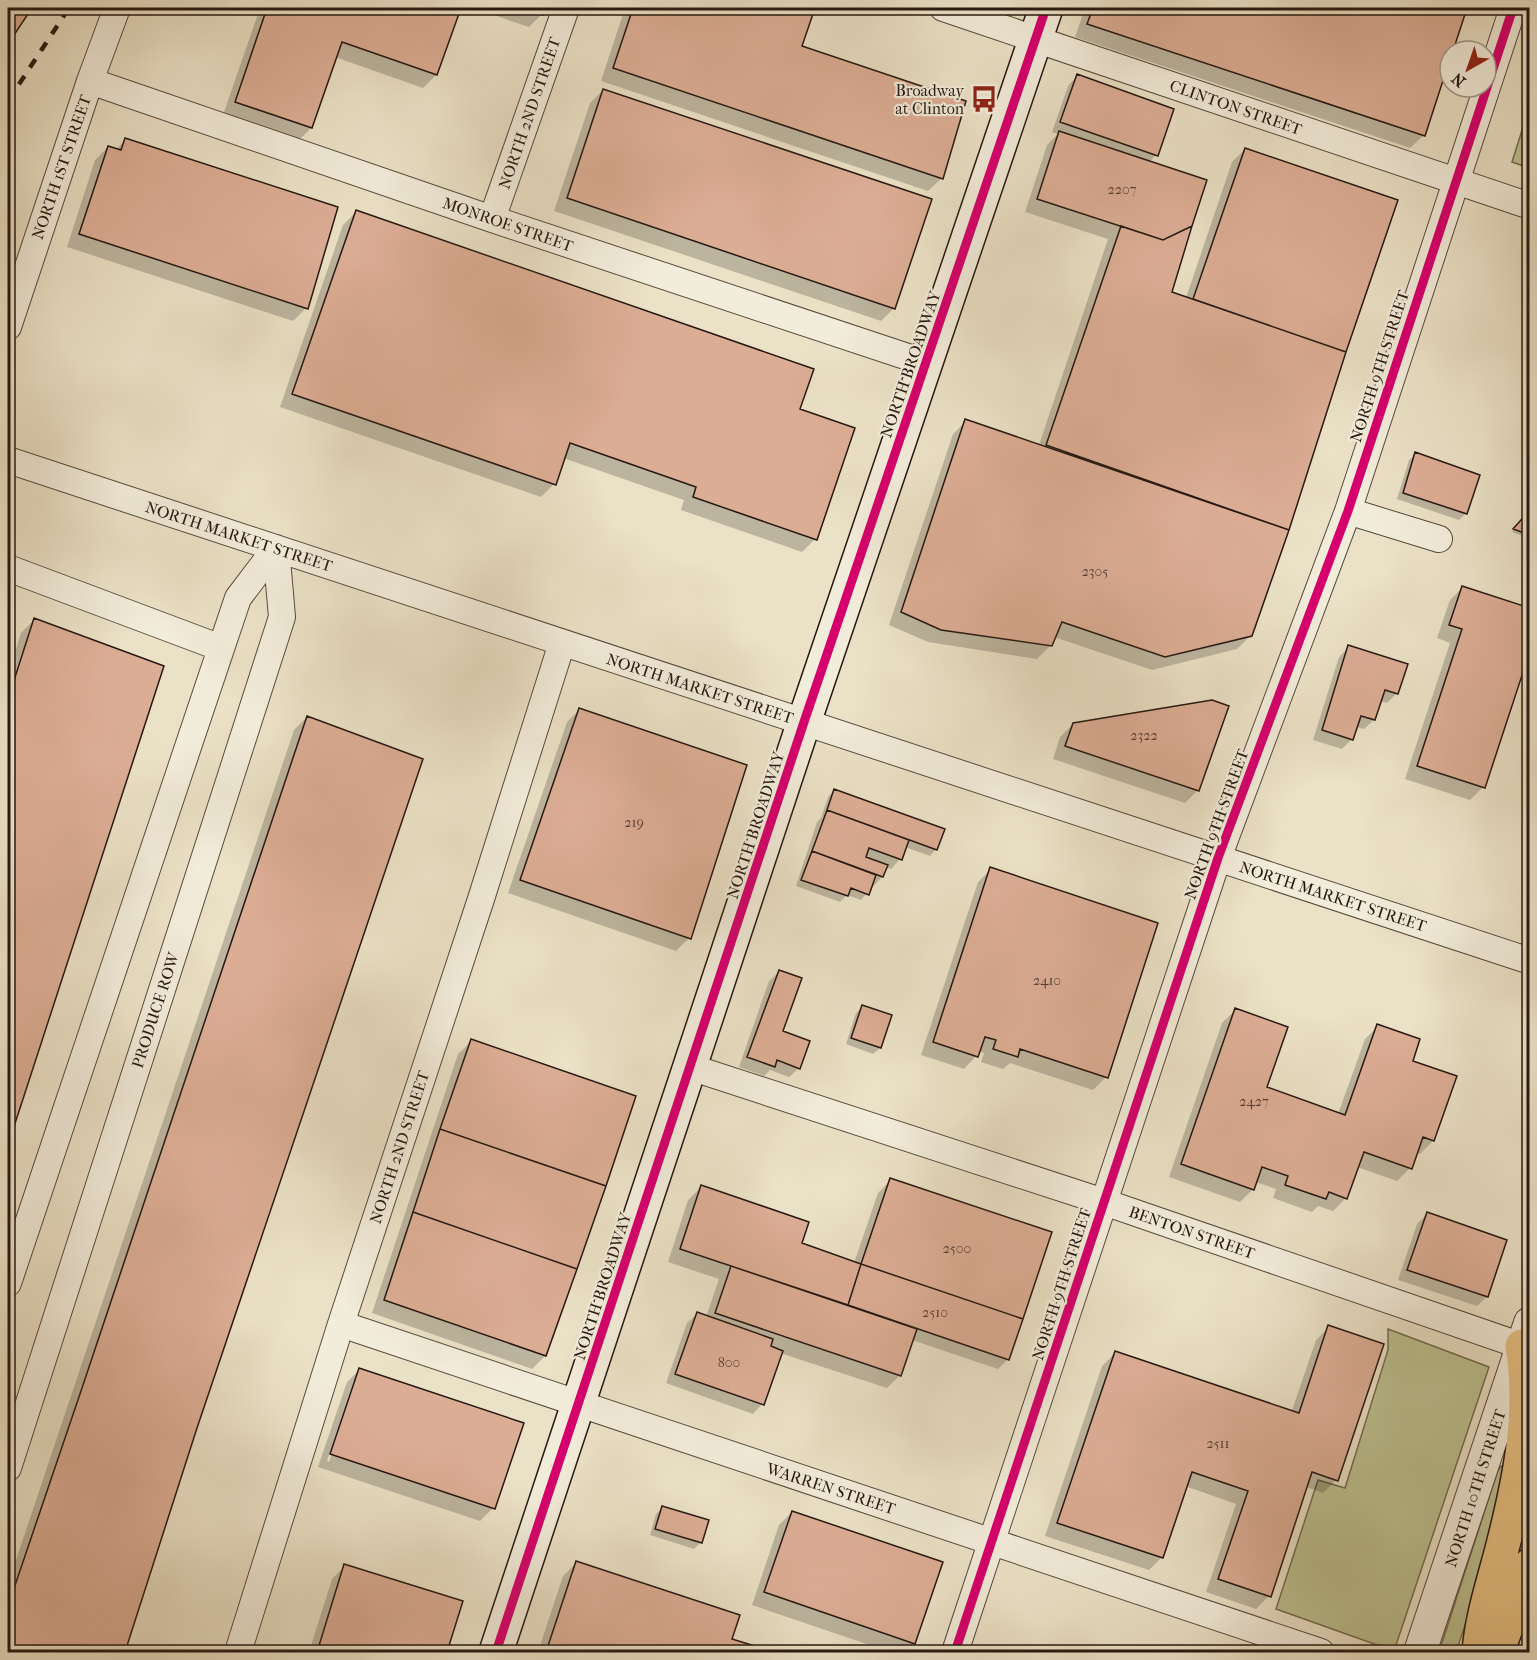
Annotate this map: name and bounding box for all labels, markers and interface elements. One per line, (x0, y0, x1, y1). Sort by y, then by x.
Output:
street label: NORTH 2ND STREET (495, 35, 564, 192)
north arrow (1438, 39, 1498, 99)
text: N (1447, 68, 1469, 91)
street label: CLINTON STREET (1167, 76, 1305, 139)
place label: Broadway at Clinton (895, 81, 965, 118)
bus stop icon: Broadway at Clinton (969, 84, 999, 114)
street label: NORTH 1ST STREET (28, 92, 95, 242)
house number: 2207 (1108, 181, 1137, 198)
street label: MONROE STREET (440, 193, 576, 256)
street label: NORTH BROADWAY (876, 287, 945, 440)
street label: NORTH 9TH STREET (1346, 288, 1413, 445)
street label: NORTH MARKET STREET (143, 497, 335, 576)
house number: 2305 (1082, 563, 1108, 580)
street label: NORTH MARKET STREET (604, 649, 796, 728)
house number: 2322 (1130, 727, 1158, 744)
street label: NORTH 9TH STREET (1180, 746, 1253, 902)
street label: NORTH BROADWAY (723, 748, 789, 901)
house number: 219 (624, 814, 644, 831)
street label: NORTH MARKET STREET (1237, 857, 1429, 936)
street label: PRODUCE ROW (128, 949, 184, 1070)
house number: 2410 (1033, 972, 1061, 989)
street label: NORTH 2ND STREET (366, 1068, 433, 1226)
house number: 2427 (1239, 1093, 1269, 1110)
street label: BENTON STREET (1126, 1202, 1258, 1263)
street label: NORTH 9TH STREET (1028, 1206, 1095, 1363)
street label: NORTH BROADWAY (570, 1209, 636, 1362)
house number: 2500 (943, 1240, 971, 1257)
house number: 2510 (922, 1304, 948, 1321)
house number: 800 (718, 1354, 740, 1371)
street label: NORTH 10TH STREET (1441, 1407, 1510, 1569)
house number: 2511 (1206, 1435, 1230, 1452)
street label: WARREN STREET (763, 1458, 898, 1518)

